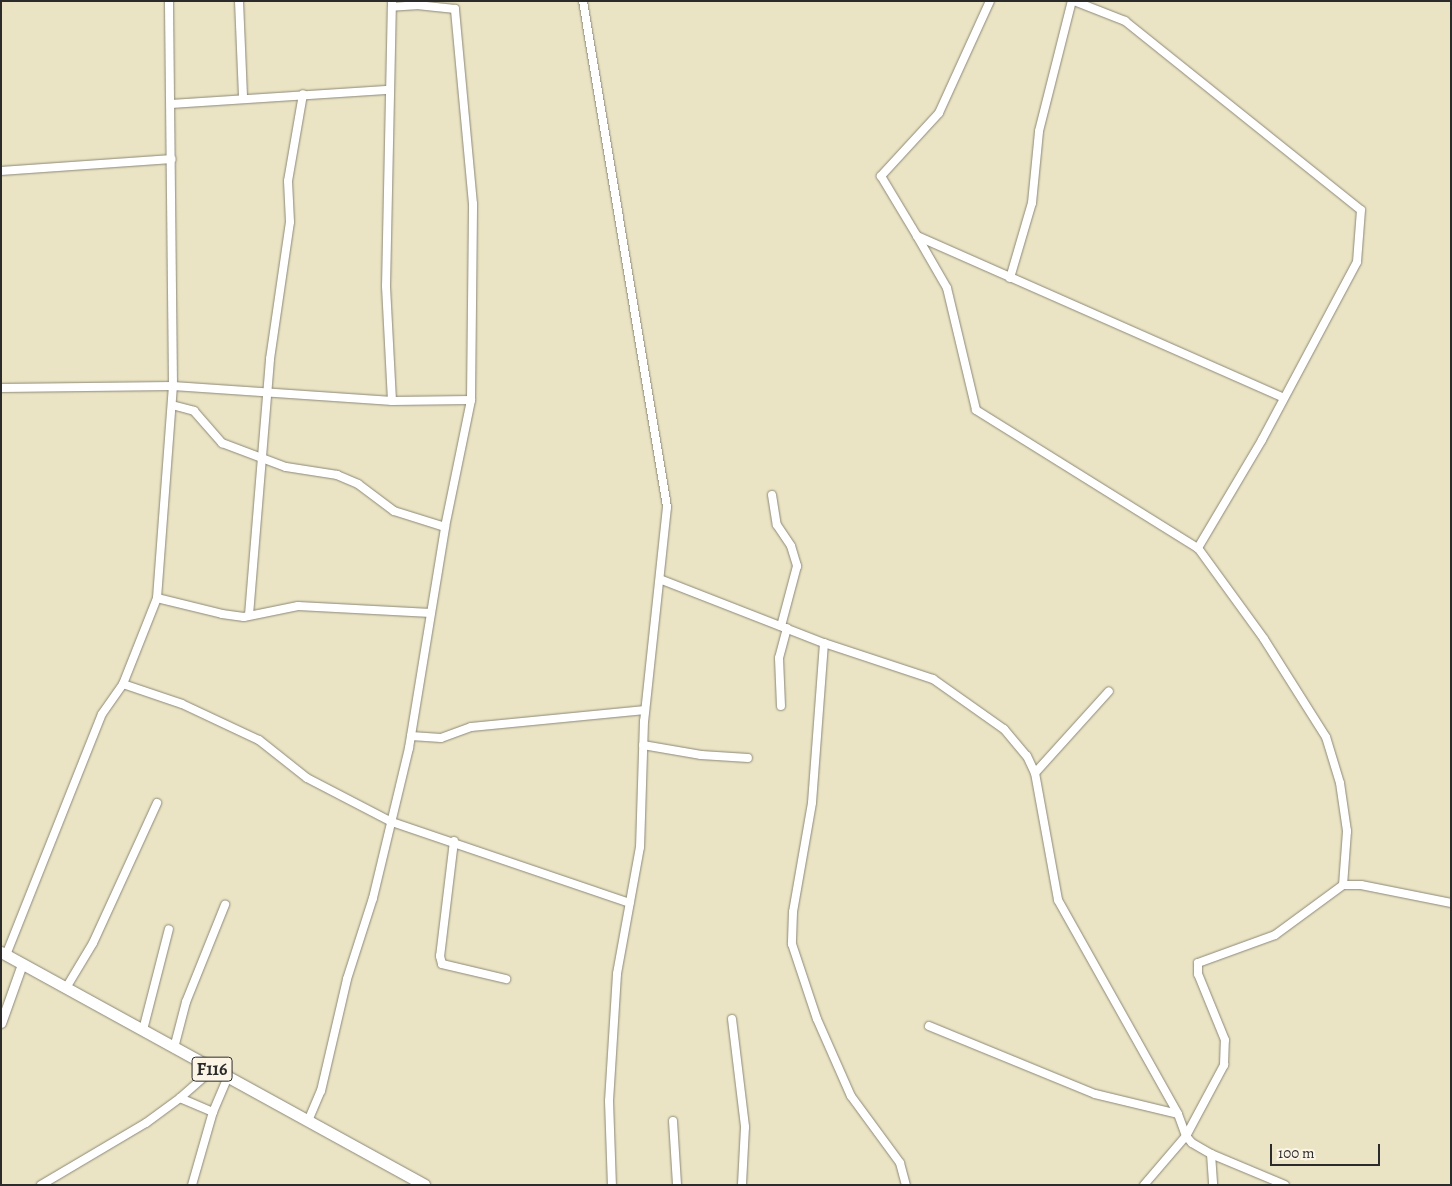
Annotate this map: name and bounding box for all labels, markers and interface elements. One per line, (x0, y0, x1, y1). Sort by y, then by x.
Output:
road number: F116 (191, 1054, 233, 1084)
scale bar (1272, 1134, 1382, 1166)
text: 100 m (1278, 1143, 1315, 1163)

